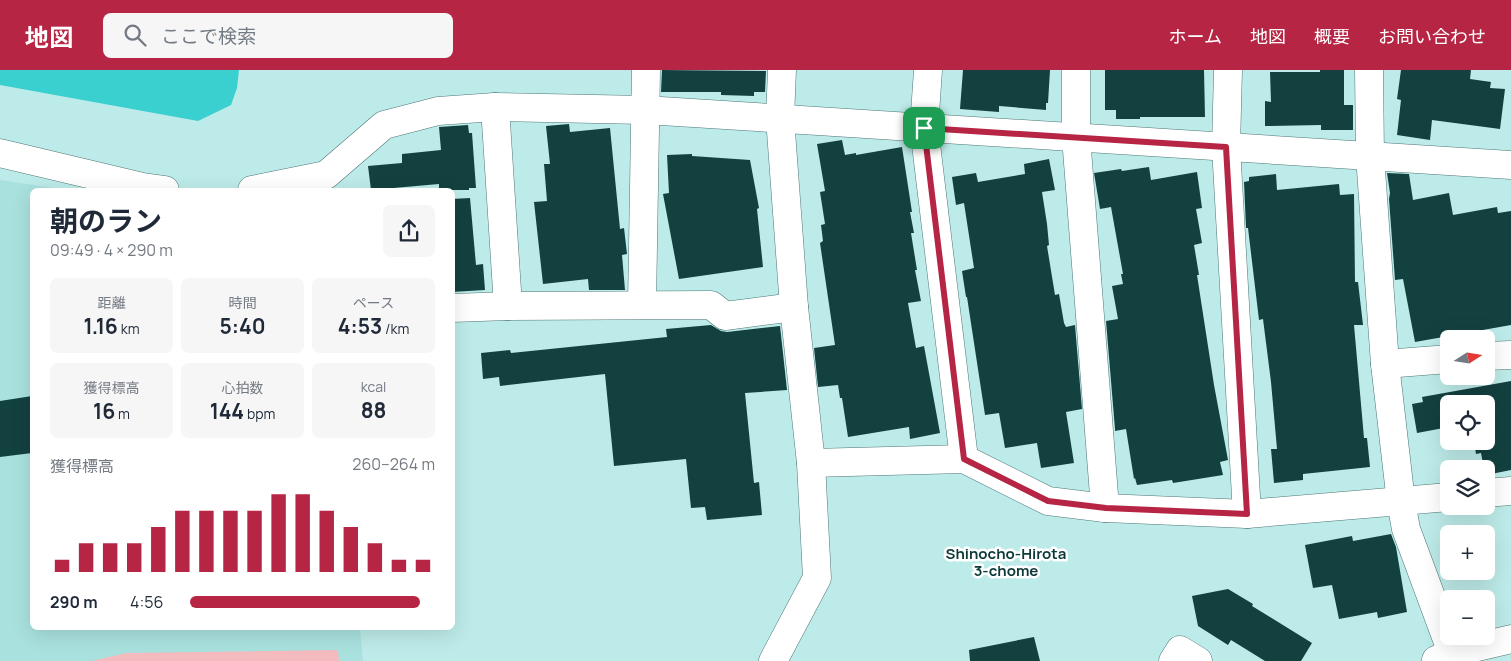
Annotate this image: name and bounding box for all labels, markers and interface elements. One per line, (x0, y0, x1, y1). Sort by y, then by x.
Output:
search box (103, 13, 453, 58)
text: 地図 (25, 20, 73, 53)
icon: search (121, 21, 149, 49)
text: ここで検索 (161, 23, 256, 49)
text: ホーム (1169, 24, 1222, 48)
text: 地図 (1250, 24, 1286, 48)
text: 概要 (1314, 24, 1350, 48)
text: お問い合わせ (1378, 24, 1486, 48)
pin (903, 107, 945, 149)
icon: arrive (910, 114, 938, 142)
text: 朝のラン (50, 201, 162, 239)
button: share (383, 205, 435, 257)
text: 09:49 · 4 × 290 m (50, 239, 173, 261)
text: 距離 (98, 293, 126, 312)
text: 時間 (229, 293, 257, 312)
text: ペース (353, 293, 394, 312)
text: 1.16 (83, 312, 118, 340)
text: 5:40 (219, 312, 266, 340)
text: 4:53 (338, 312, 382, 340)
text: km (118, 319, 140, 338)
text: /km (382, 319, 409, 338)
north arrow (1440, 330, 1495, 385)
map controls (1440, 330, 1495, 645)
text: kcal (361, 377, 386, 396)
text: 獲得標高 (84, 378, 140, 397)
text: 心拍数 (222, 378, 264, 397)
button: locate (1440, 395, 1495, 450)
text: 88 (361, 396, 386, 424)
text: 16 (93, 397, 115, 425)
text: 144 (210, 397, 244, 425)
text: m (115, 404, 130, 423)
text: bpm (244, 404, 275, 423)
text: 260–264 m (352, 453, 435, 475)
text: 獲得標高 (50, 455, 114, 477)
button: layers (1440, 460, 1495, 515)
button: + (1440, 525, 1495, 580)
district label: Shinocho-Hirota 3-chome (946, 543, 1066, 581)
button: − (1440, 590, 1495, 645)
text: 290 m (50, 591, 98, 613)
text: 4:56 (130, 591, 163, 613)

